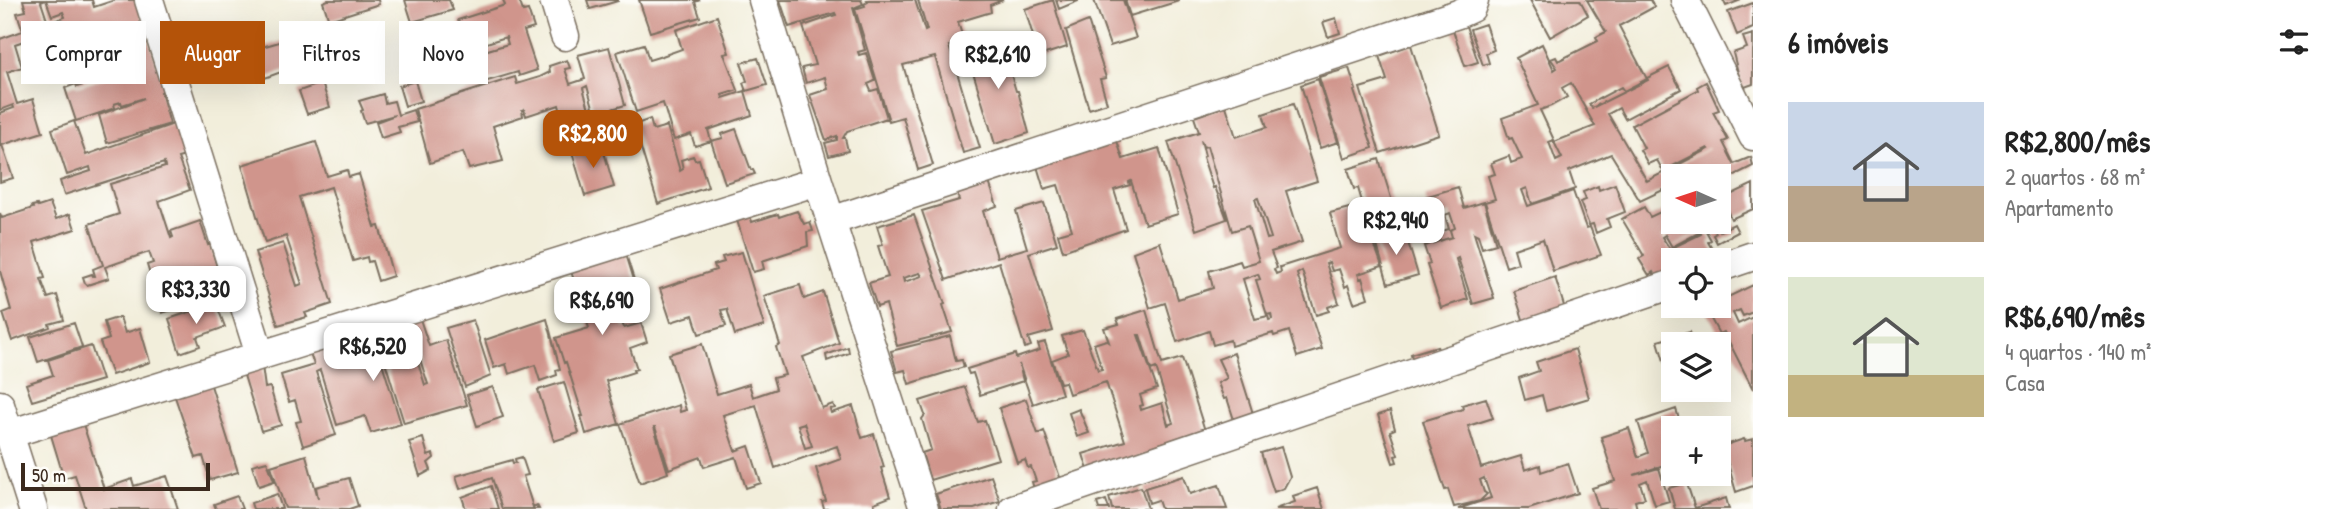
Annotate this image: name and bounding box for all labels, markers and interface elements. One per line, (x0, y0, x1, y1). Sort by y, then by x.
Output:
chip: Comprar (21, 21, 146, 84)
chip: Alugar (160, 21, 265, 84)
chip: Filtros (279, 21, 385, 84)
chip: Novo (399, 21, 488, 84)
text: 6 imóveis (1788, 22, 1888, 62)
icon: filters (2275, 23, 2313, 61)
pin: R$2,610 (933, 32, 1063, 91)
text: R$2,610 (965, 38, 1031, 69)
pin: R$2,800 (528, 110, 658, 170)
text: R$2,800 (559, 117, 627, 148)
text: R$2,800/mês (2005, 121, 2150, 161)
icon: home (1844, 130, 1928, 214)
text: 2 quartos · 68 m² (2005, 161, 2145, 192)
north arrow (1661, 164, 1731, 234)
map controls (1661, 164, 1731, 486)
text: Apartamento (2005, 192, 2113, 223)
pin: R$2,940 (1331, 198, 1461, 257)
text: R$2,940 (1364, 204, 1428, 235)
button: locate (1661, 248, 1731, 318)
pin: R$3,330 (131, 266, 261, 326)
text: R$3,330 (162, 273, 230, 304)
pin: R$6,690 (537, 278, 667, 337)
text: R$6,690 (570, 284, 634, 315)
text: R$6,690/mês (2005, 296, 2145, 336)
icon: home (1844, 305, 1928, 389)
pin: R$6,520 (308, 324, 438, 383)
text: R$6,520 (340, 330, 406, 361)
button: layers (1661, 332, 1731, 402)
text: 4 quartos · 140 m² (2005, 336, 2151, 367)
text: Casa (2005, 367, 2045, 398)
button: + (1661, 416, 1731, 486)
scale bar (21, 460, 210, 492)
text: 50 m (32, 462, 66, 488)

